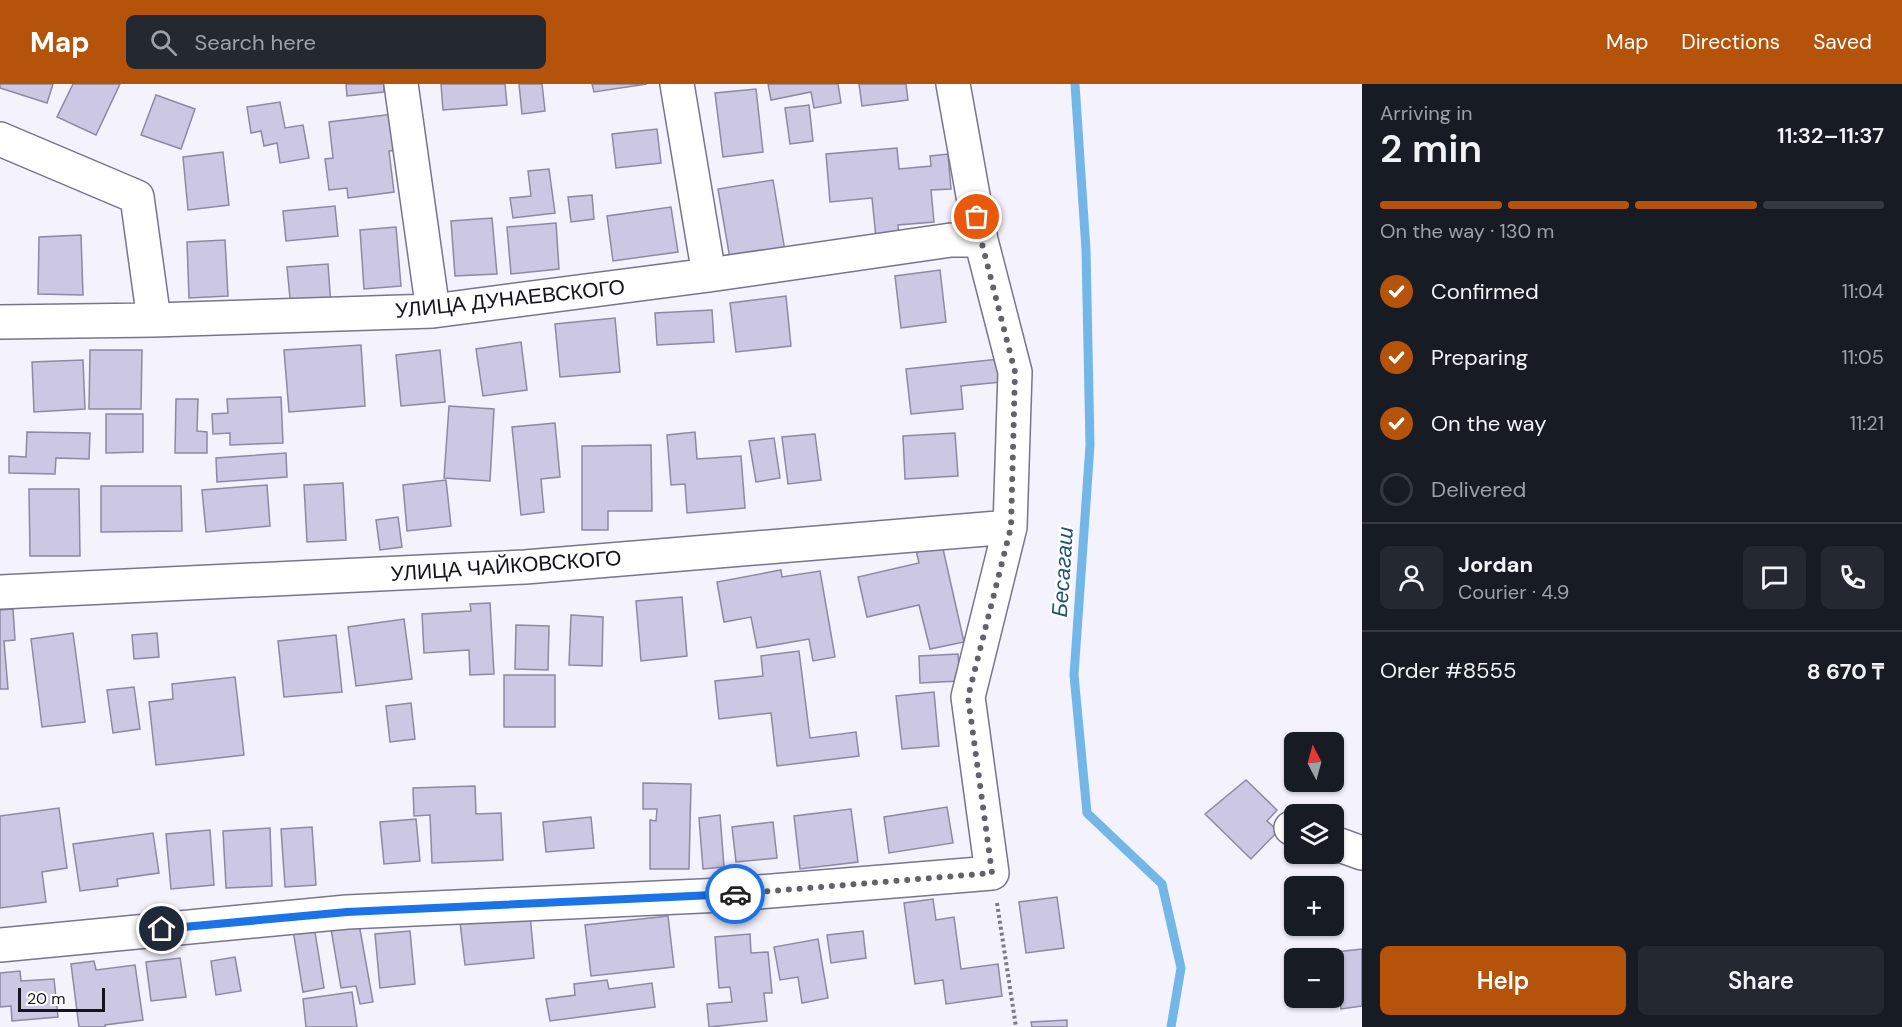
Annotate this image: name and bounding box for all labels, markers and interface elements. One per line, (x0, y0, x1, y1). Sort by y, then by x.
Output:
search box (126, 15, 546, 69)
text: Map (30, 24, 90, 61)
icon: search (147, 26, 180, 59)
text: Search here (195, 28, 316, 57)
text: Map (1606, 28, 1648, 56)
text: Directions (1681, 28, 1780, 56)
text: Saved (1813, 28, 1872, 56)
text: Arriving in (1380, 100, 1472, 126)
text: 11:32–11:37 (1777, 121, 1884, 150)
text: 2 min (1380, 123, 1482, 174)
pin (951, 191, 1002, 242)
icon: bag (960, 200, 993, 233)
text: On the way · 130 m (1380, 218, 1554, 244)
street label: УЛИЦА ДУНАЕВСКОГО (394, 273, 626, 325)
icon: check (1380, 275, 1413, 308)
text: Confirmed (1431, 277, 1539, 306)
text: 11:04 (1842, 278, 1884, 304)
icon: check (1380, 341, 1413, 374)
text: Preparing (1431, 343, 1528, 372)
text: 11:05 (1842, 344, 1884, 370)
icon: check (1380, 407, 1413, 440)
text: On the way (1431, 409, 1546, 438)
text: 11:21 (1850, 410, 1884, 436)
text: Delivered (1431, 475, 1526, 504)
water label: Бесагаш (1045, 526, 1080, 618)
street label: УЛИЦА ЧАЙКОВСКОГО (390, 544, 622, 588)
button: person (1380, 546, 1443, 609)
button: chat (1743, 546, 1806, 609)
button: phone (1821, 546, 1884, 609)
text: Jordan (1458, 550, 1533, 579)
text: Courier · 4.9 (1458, 579, 1569, 605)
text: Order #8555 (1380, 656, 1516, 685)
text: 8 670 ₸ (1807, 657, 1884, 686)
north arrow (1284, 732, 1344, 792)
map controls (1284, 732, 1344, 1008)
button: layers (1284, 804, 1344, 864)
courier (705, 864, 765, 924)
button: + (1284, 876, 1344, 936)
icon: car (719, 878, 752, 911)
pin (136, 903, 187, 954)
icon: home (145, 912, 178, 945)
button: Help (1380, 946, 1626, 1015)
button: Share (1638, 946, 1884, 1015)
button: − (1284, 948, 1344, 1008)
scale bar (18, 985, 105, 1012)
text: 20 m (27, 988, 66, 1009)

